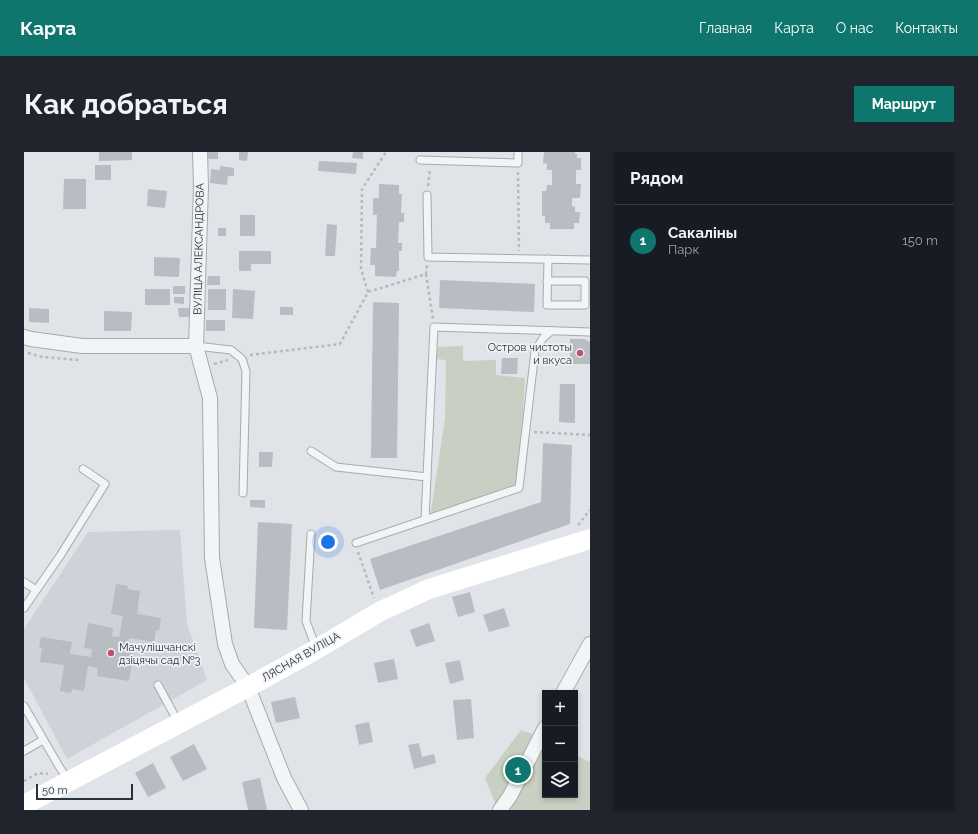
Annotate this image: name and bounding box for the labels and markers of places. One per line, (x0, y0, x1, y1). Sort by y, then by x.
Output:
place label: Остров чистоты и вкуса (488, 341, 572, 367)
marker: Остров чистоты и вкуса (575, 348, 585, 358)
place label: Мачулішчанскі дзіцячы сад №3 (119, 641, 201, 667)
marker: Мачулішчанскі дзіцячы сад №3 (106, 648, 116, 658)
pin: 1 (505, 755, 531, 785)

